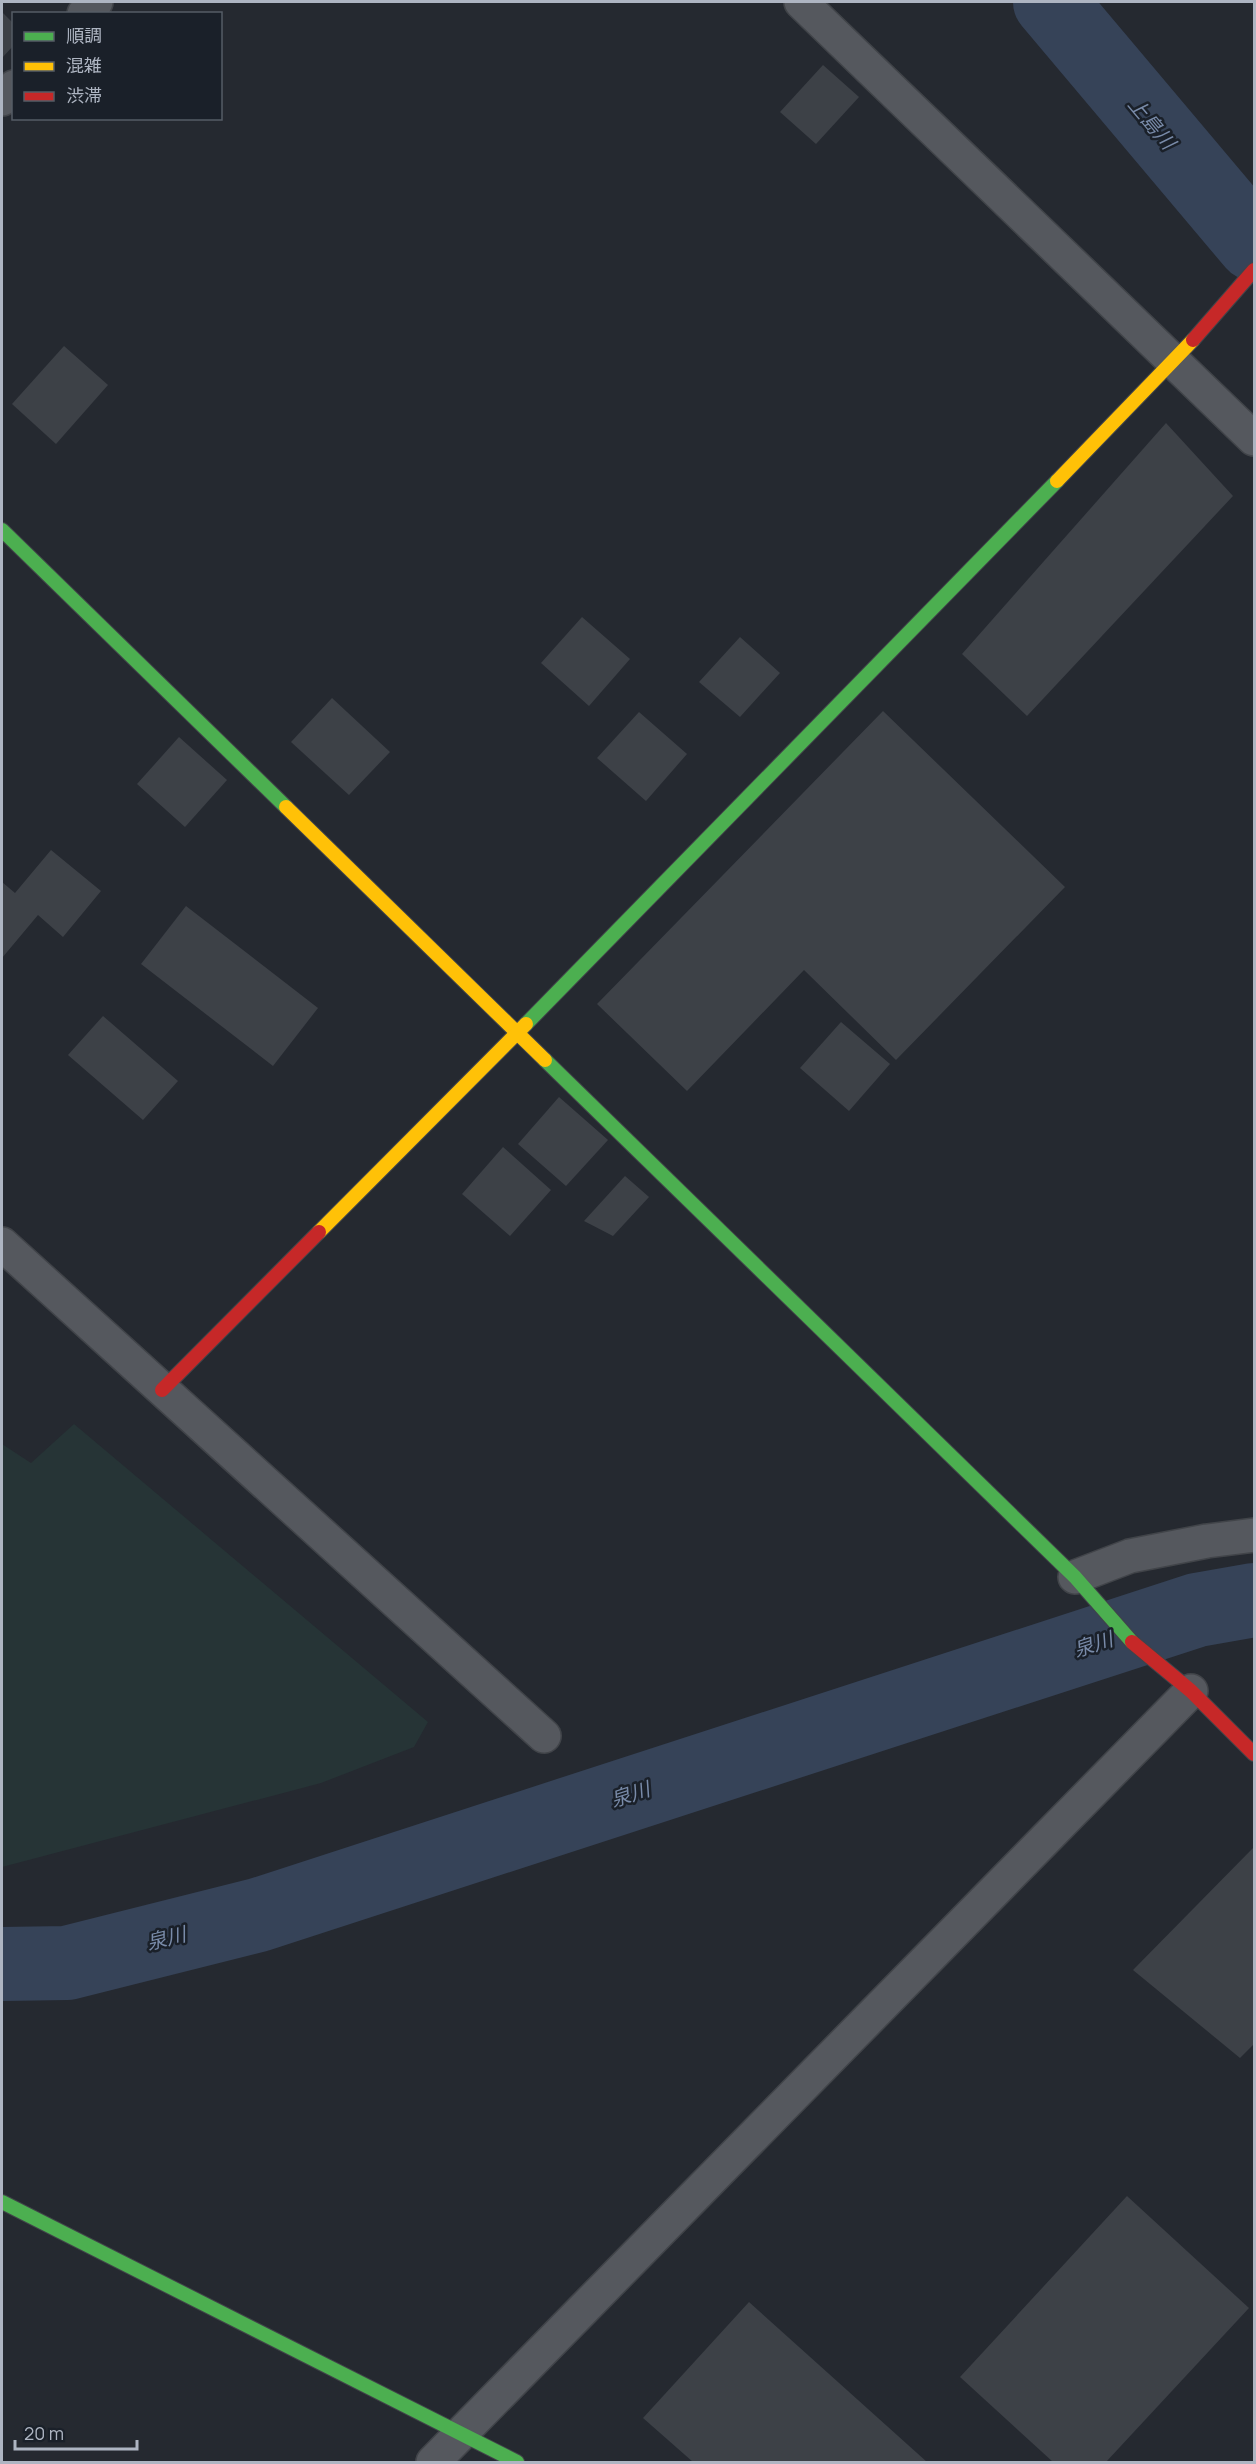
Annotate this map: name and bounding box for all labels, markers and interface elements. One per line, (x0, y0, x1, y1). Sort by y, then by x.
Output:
legend (12, 12, 222, 120)
text: 順調 (66, 23, 102, 47)
text: 混雑 (66, 53, 102, 77)
text: 渋滞 (66, 83, 102, 107)
water label: 上島川 (1122, 91, 1183, 156)
water label: 泉川 (1070, 1624, 1118, 1663)
water label: 泉川 (607, 1774, 655, 1813)
water label: 泉川 (143, 1920, 191, 1956)
scale bar (15, 2413, 136, 2451)
text: 20 m (24, 2421, 64, 2445)

